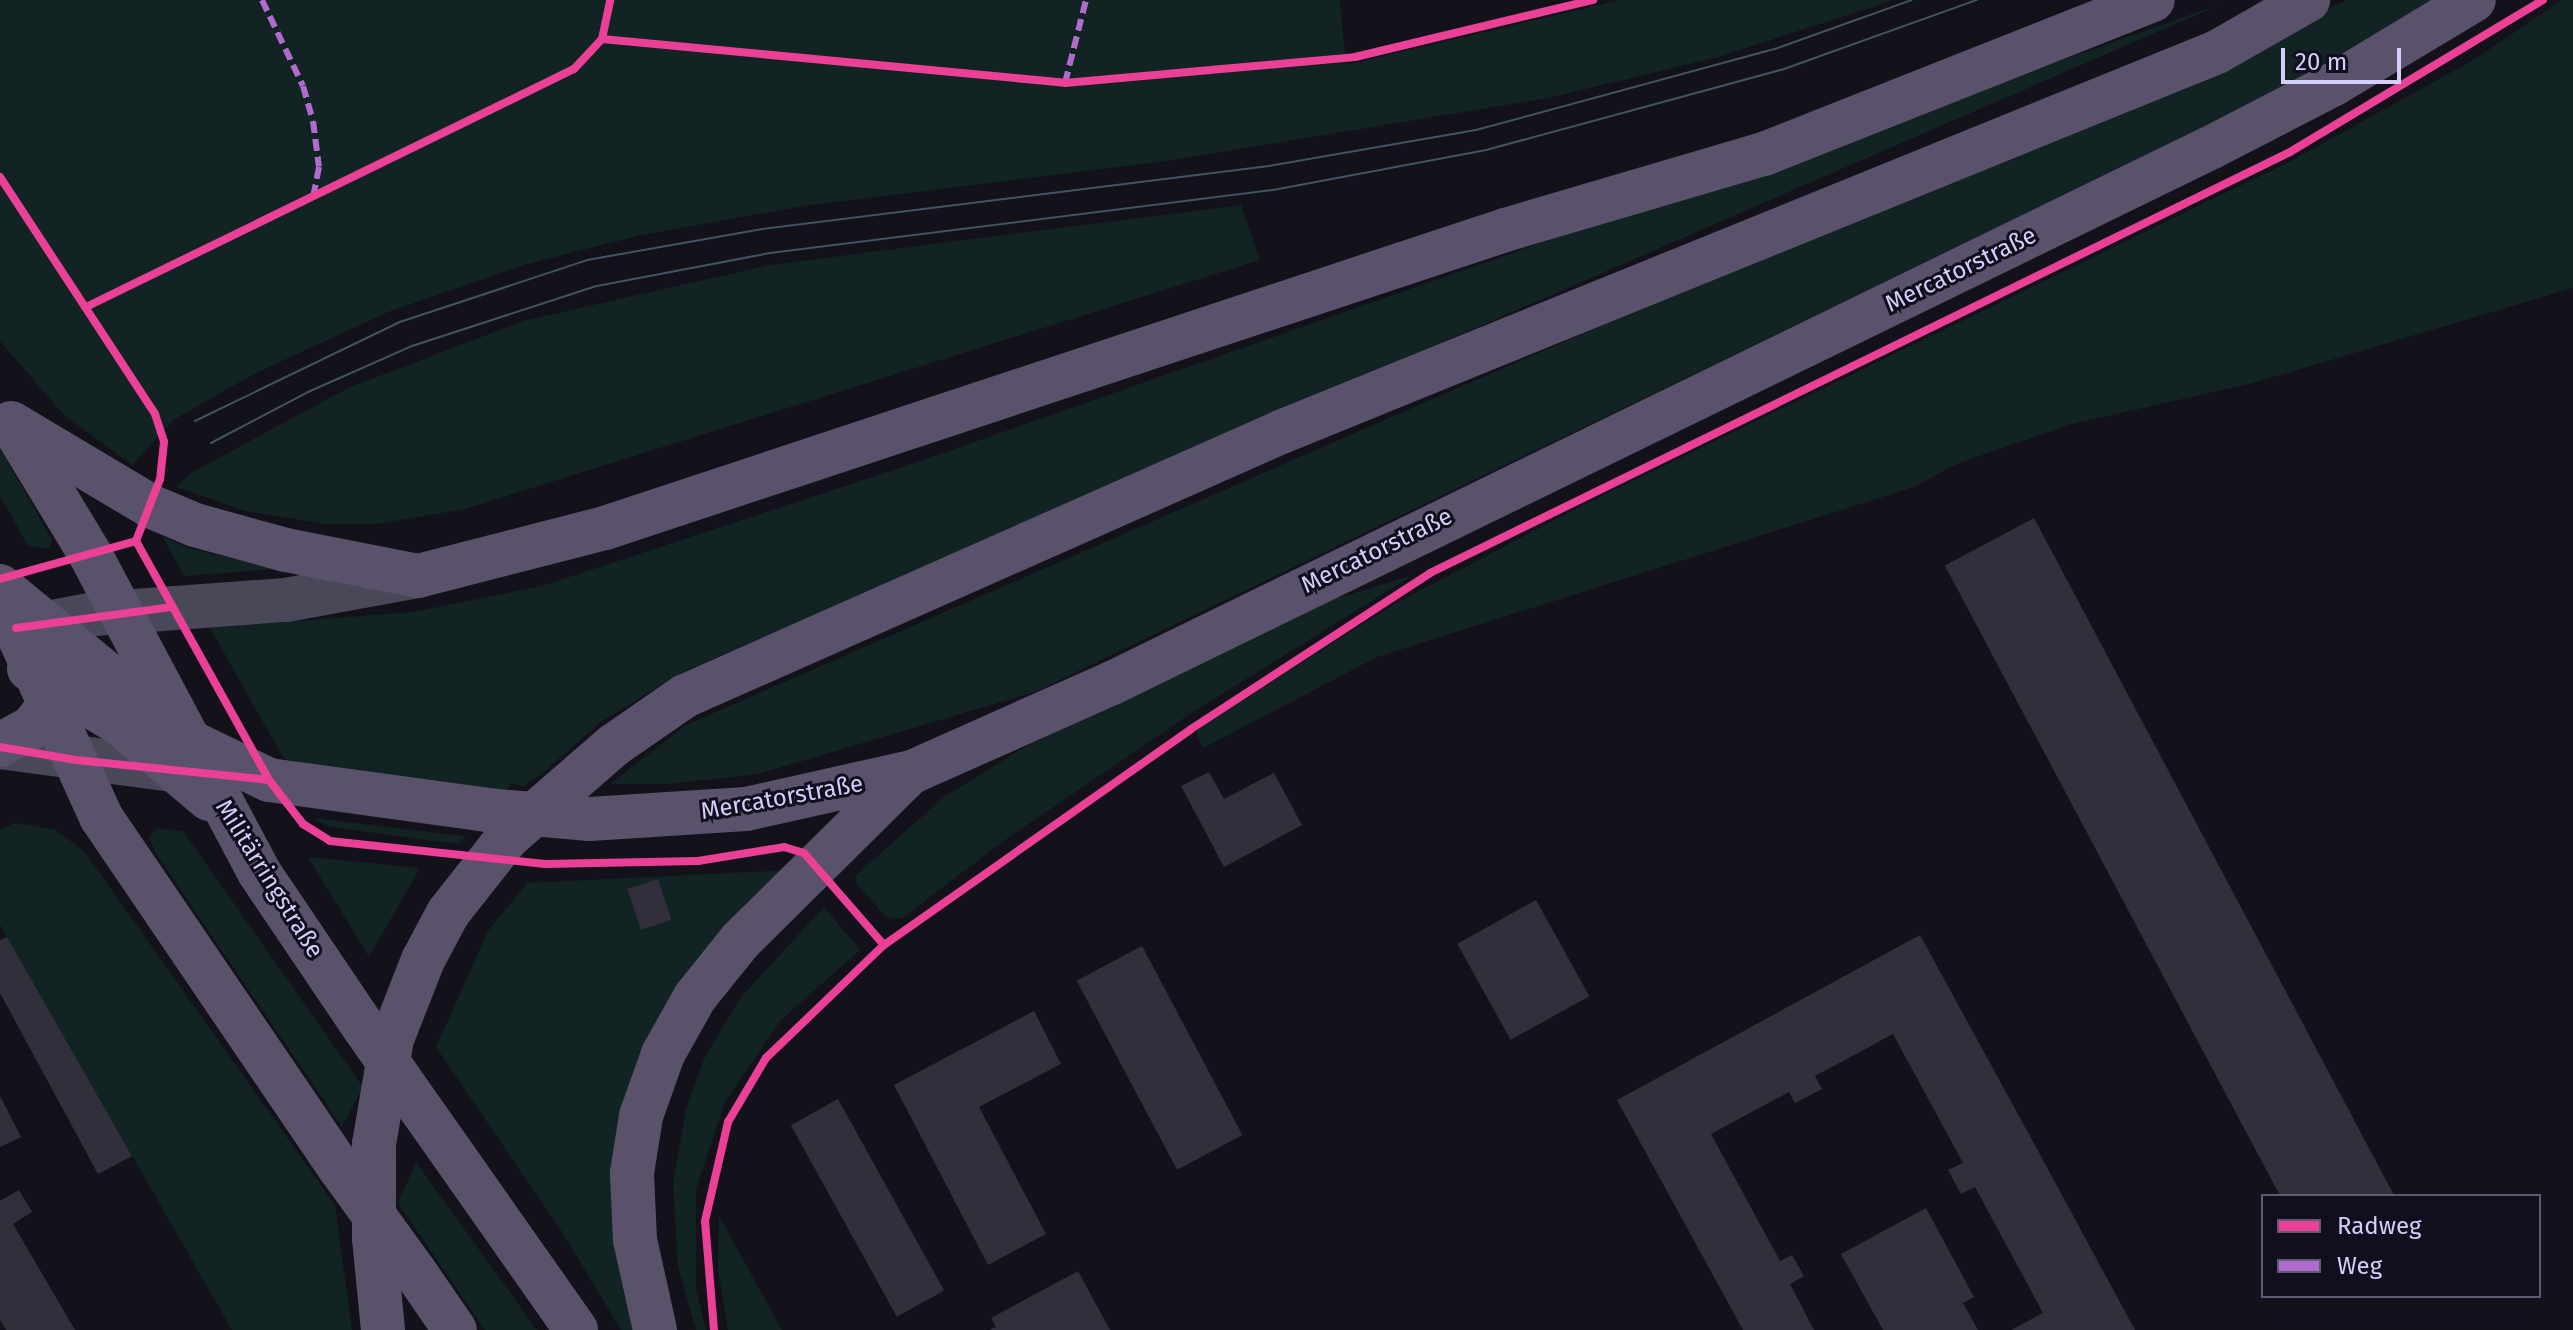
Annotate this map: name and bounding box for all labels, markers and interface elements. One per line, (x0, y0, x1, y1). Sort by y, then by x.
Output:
scale bar (2285, 32, 2405, 82)
text: 20 m (2295, 48, 2347, 76)
street label: Mercatorstraße (1881, 221, 2041, 319)
street label: Mercatorstraße (1297, 502, 1457, 600)
street label: Mercatorstraße (699, 770, 865, 826)
street label: Militärringstraße (209, 795, 329, 963)
legend (2261, 1194, 2541, 1298)
text: Radweg (2337, 1212, 2421, 1240)
text: Weg (2337, 1252, 2382, 1280)

